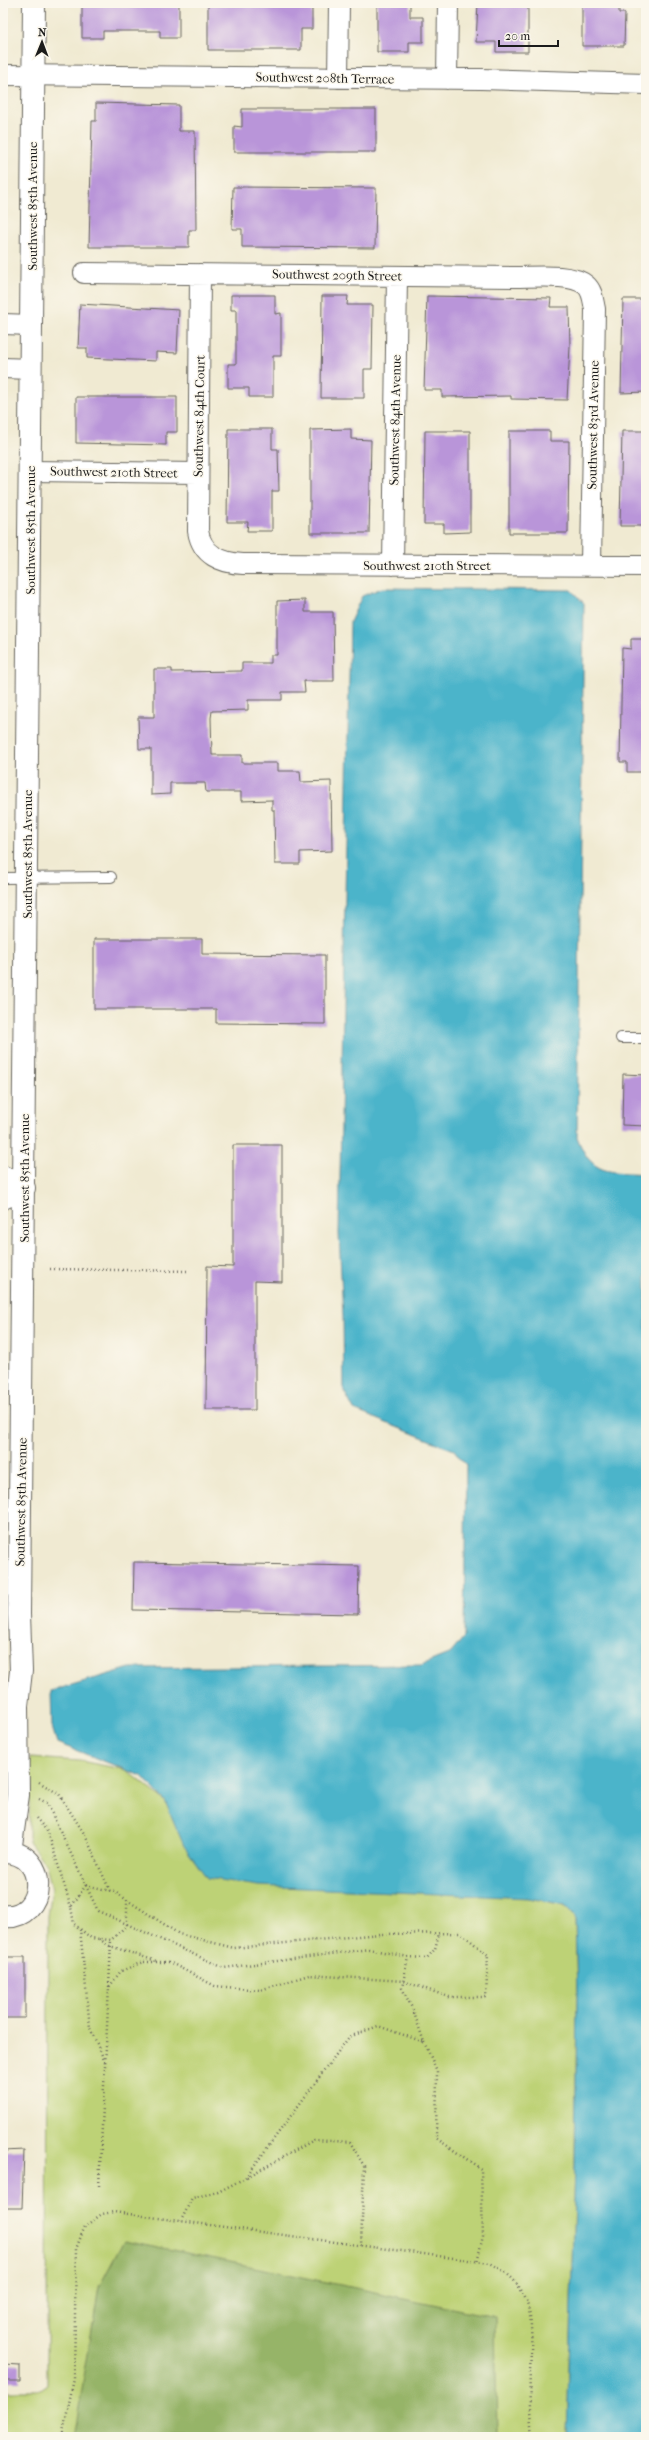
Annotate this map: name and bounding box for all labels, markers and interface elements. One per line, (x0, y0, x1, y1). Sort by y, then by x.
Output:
north arrow (22, 22, 62, 62)
scale bar (499, 22, 558, 48)
text: N (38, 26, 47, 39)
text: 20 m (505, 29, 530, 43)
street label: Southwest 208th Terrace (256, 69, 395, 87)
street label: Southwest 85th Avenue (25, 141, 40, 271)
street label: Southwest 209th Street (272, 266, 402, 284)
street label: Southwest 84th Avenue (386, 354, 404, 486)
street label: Southwest 84th Court (190, 355, 208, 477)
street label: Southwest 83rd Avenue (584, 360, 602, 490)
street label: Southwest 210th Street (50, 463, 178, 481)
street label: Southwest 85th Avenue (23, 465, 38, 595)
street label: Southwest 210th Street (363, 558, 491, 573)
street label: Southwest 85th Avenue (20, 789, 35, 919)
street label: Southwest 85th Avenue (17, 1113, 32, 1243)
street label: Southwest 85th Avenue (12, 1437, 30, 1567)

